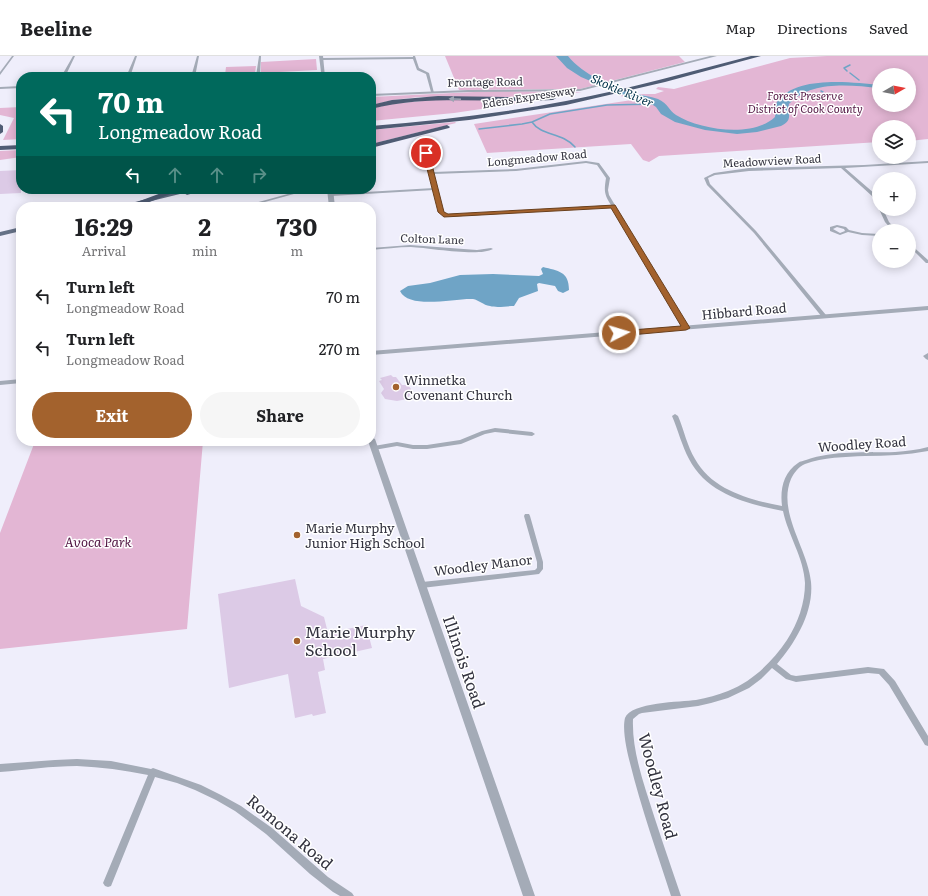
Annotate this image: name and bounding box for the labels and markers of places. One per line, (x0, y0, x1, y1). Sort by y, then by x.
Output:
pin (409, 136, 443, 170)
place label: Winnetka Covenant Church (404, 370, 513, 404)
marker: Winnetka Covenant Church (391, 382, 401, 392)
place label: Marie Murphy Junior High School (305, 518, 426, 552)
marker: Marie Murphy Junior High School (292, 530, 302, 540)
place label: Marie Murphy School (305, 619, 416, 661)
marker: Marie Murphy School (292, 636, 302, 646)

